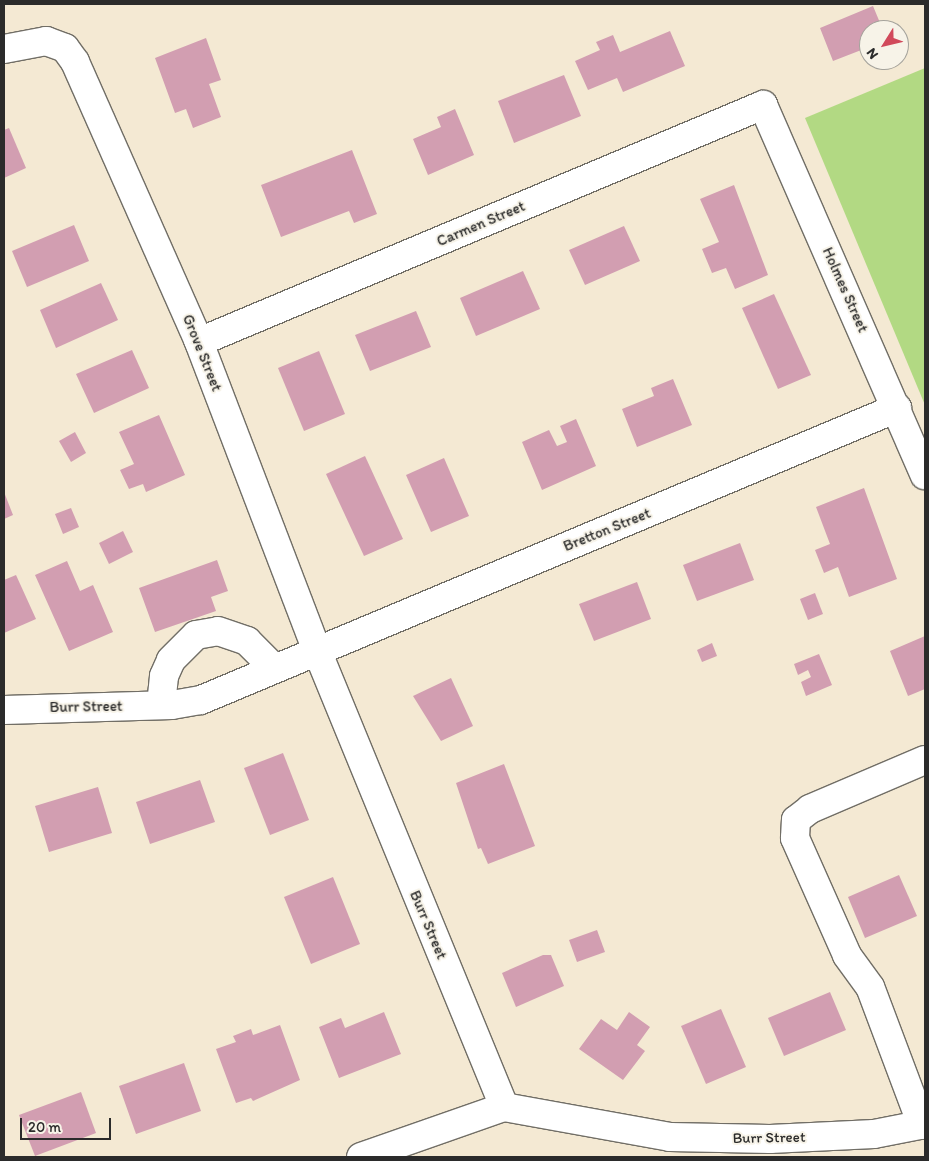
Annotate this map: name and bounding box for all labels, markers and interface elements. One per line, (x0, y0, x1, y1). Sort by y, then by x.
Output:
north arrow (859, 20, 909, 70)
text: N (863, 45, 882, 62)
street label: Carmen Street (434, 197, 528, 251)
street label: Holmes Street (818, 245, 872, 335)
street label: Grove Street (178, 312, 226, 394)
street label: Bretton Street (561, 504, 653, 556)
street label: Burr Street (50, 697, 122, 717)
street label: Burr Street (406, 888, 450, 962)
scale bar (22, 1108, 114, 1140)
text: 20 m (28, 1118, 61, 1136)
street label: Burr Street (733, 1128, 805, 1148)

